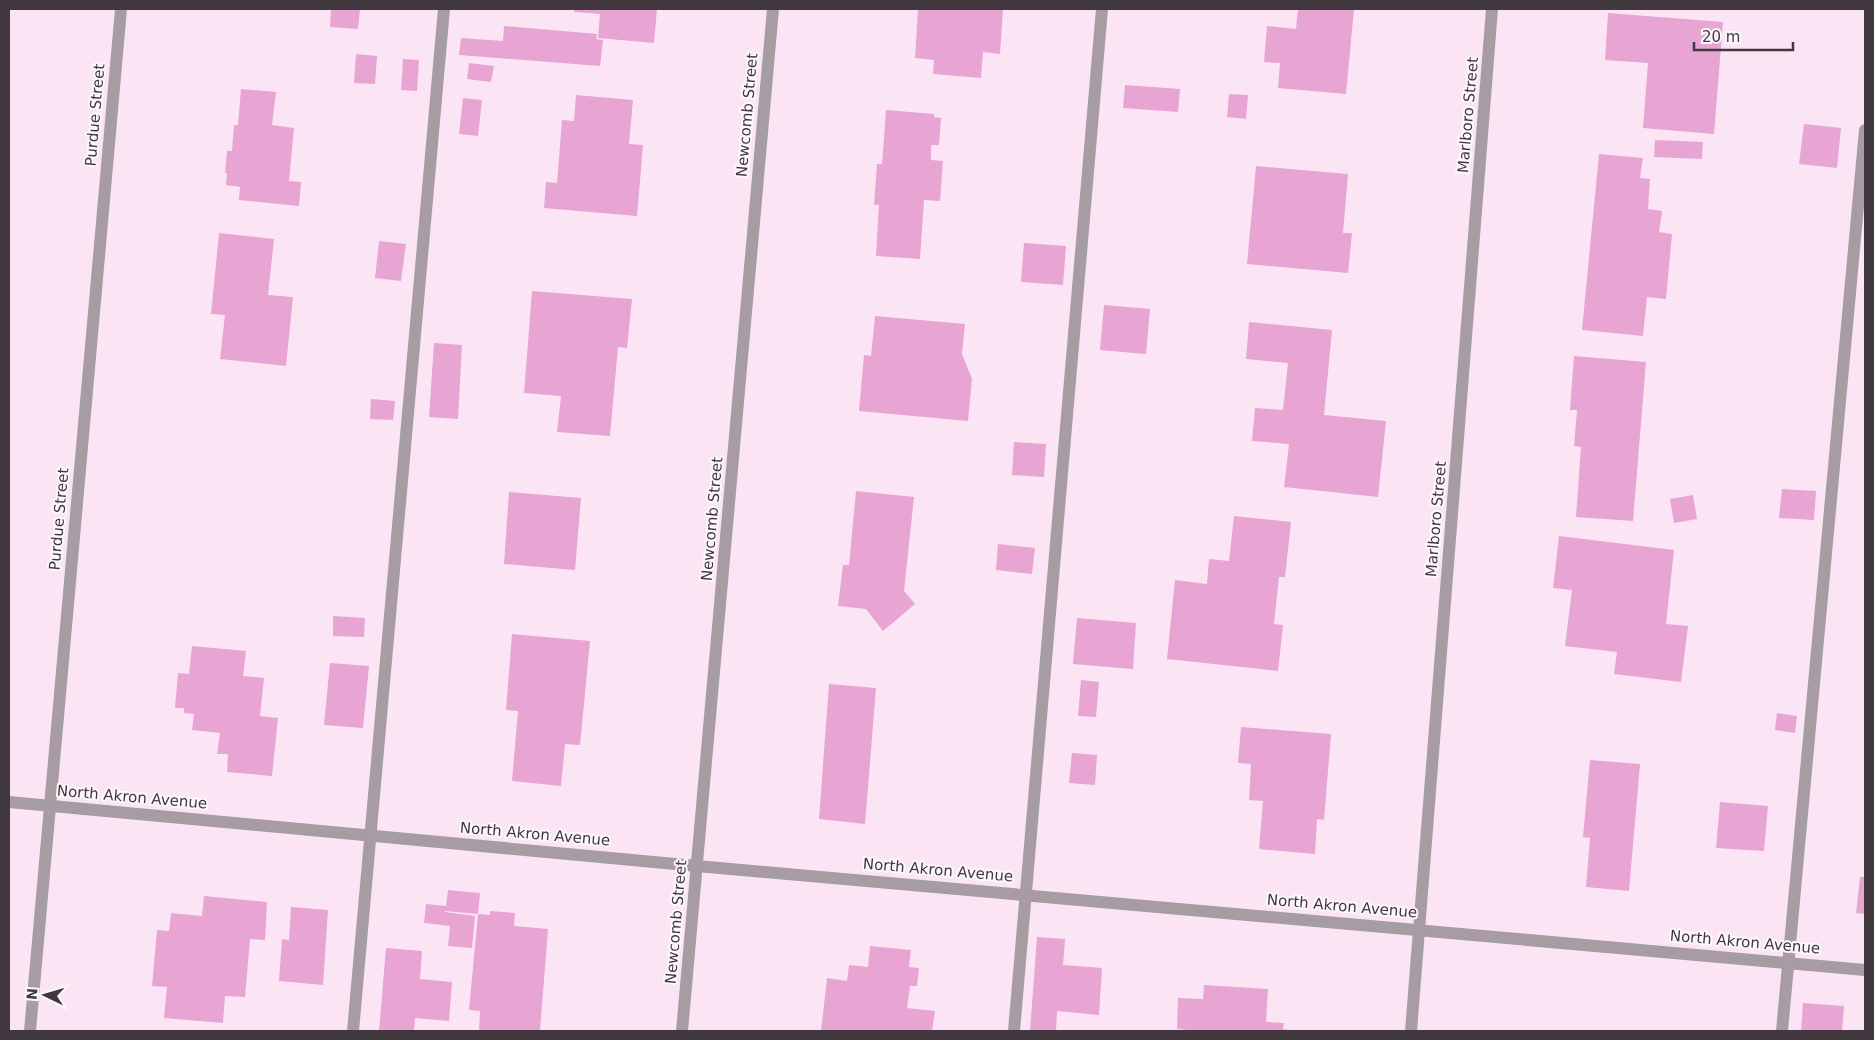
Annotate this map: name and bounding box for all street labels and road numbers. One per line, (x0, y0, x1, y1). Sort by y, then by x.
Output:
street label: Newcomb Street (733, 52, 761, 178)
street label: Marlboro Street (1454, 56, 1482, 174)
street label: Purdue Street (82, 63, 108, 167)
street label: Newcomb Street (698, 456, 726, 582)
street label: Marlboro Street (1422, 460, 1450, 578)
street label: Purdue Street (46, 467, 72, 571)
street label: North Akron Avenue (56, 781, 208, 813)
street label: North Akron Avenue (459, 818, 611, 850)
street label: North Akron Avenue (862, 854, 1014, 886)
street label: Newcomb Street (662, 859, 690, 985)
street label: North Akron Avenue (1266, 890, 1418, 922)
street label: North Akron Avenue (1669, 926, 1821, 958)

